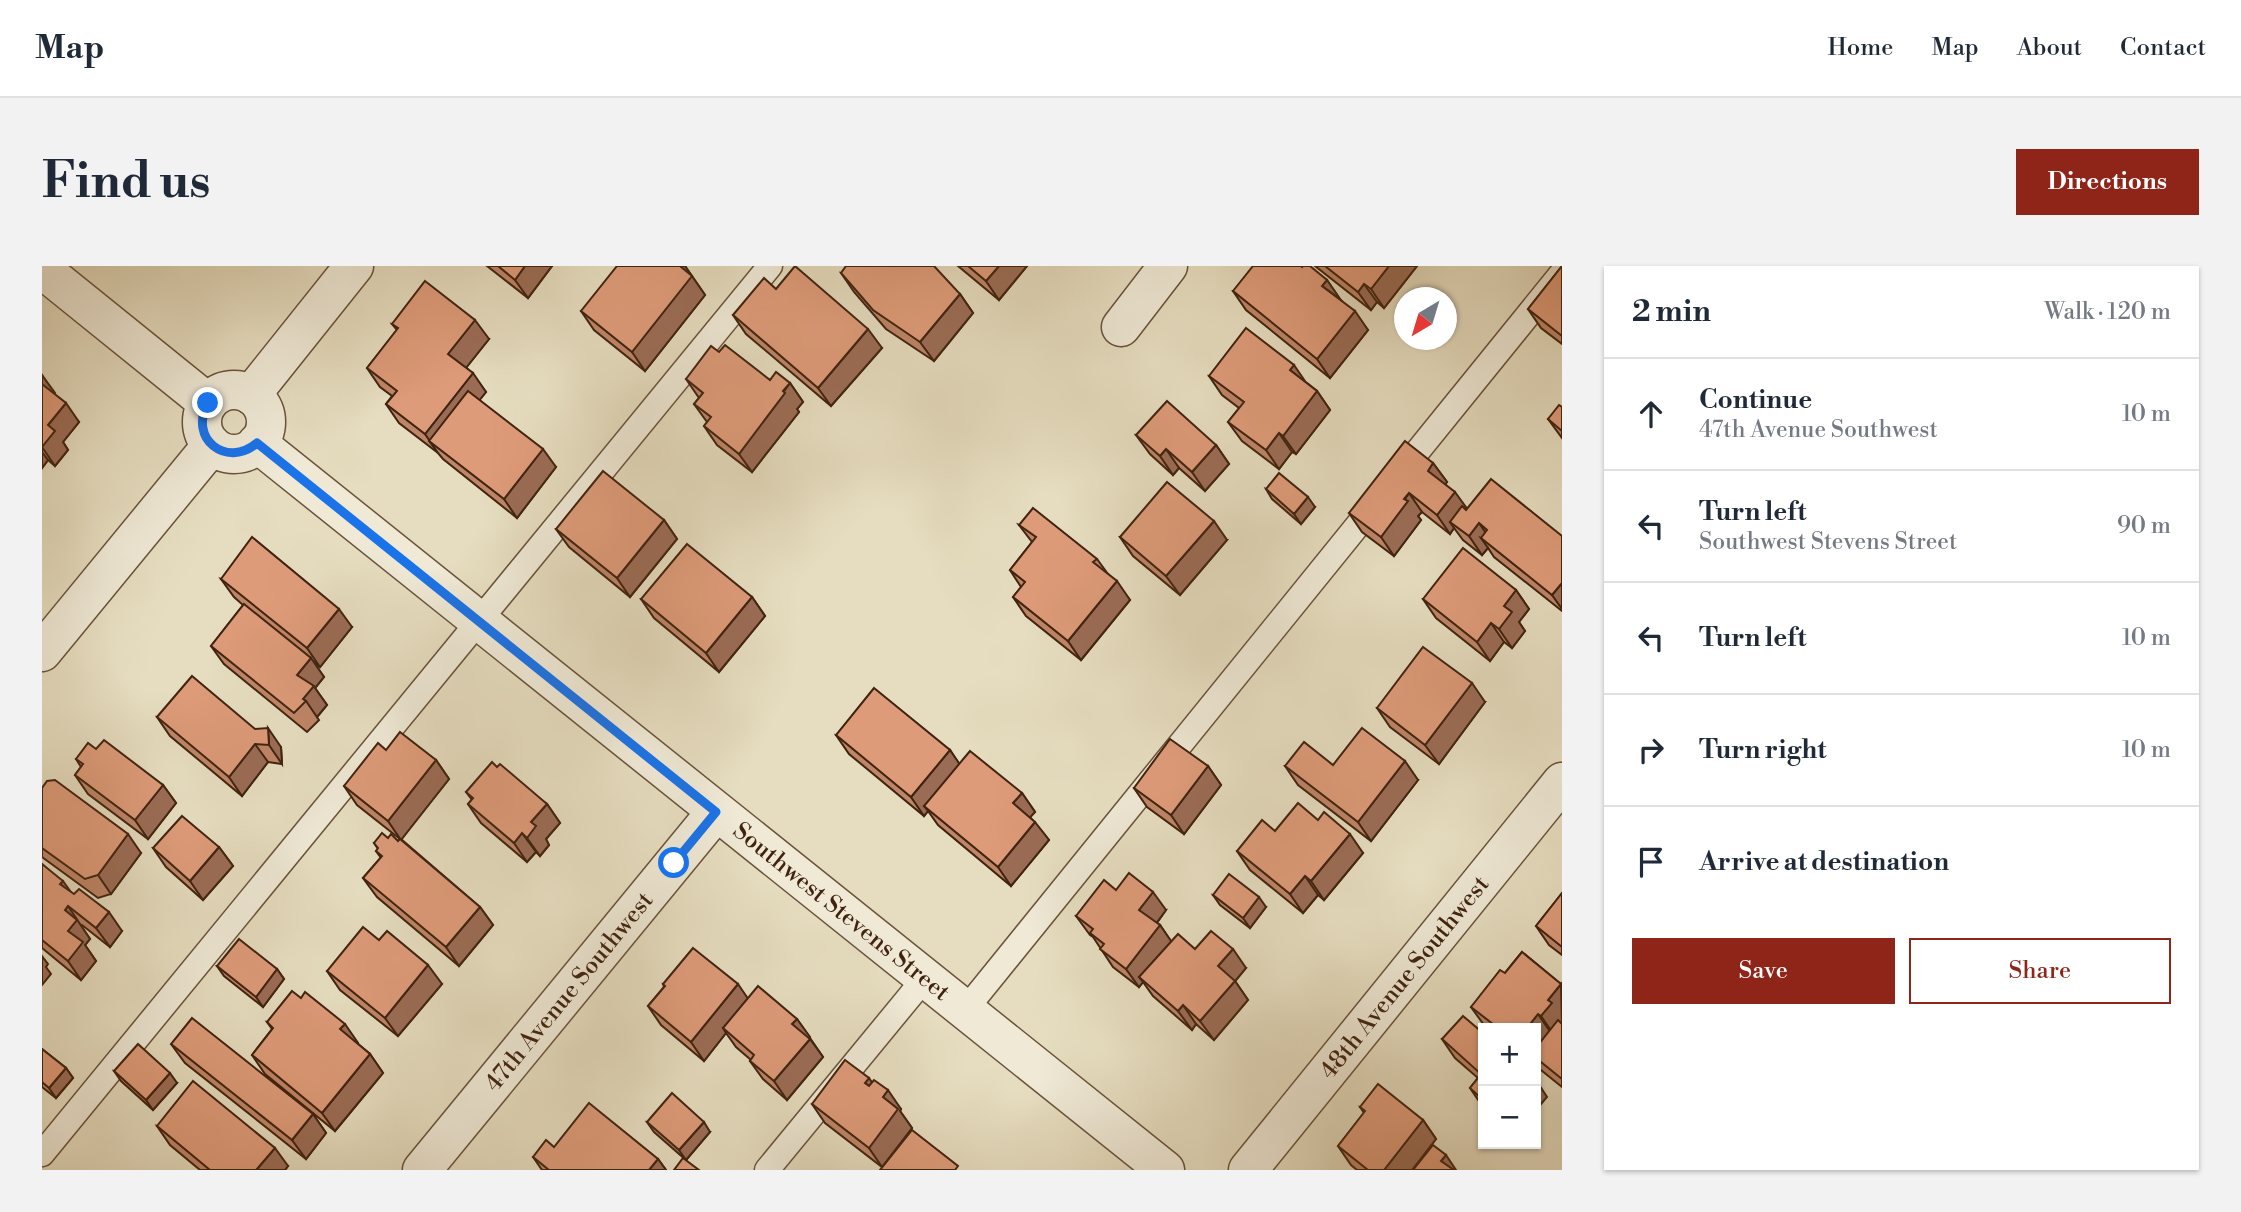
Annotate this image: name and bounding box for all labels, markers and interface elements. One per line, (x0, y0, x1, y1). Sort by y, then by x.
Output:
text: Map (35, 28, 104, 69)
text: Home (1828, 33, 1893, 63)
text: Map (1931, 33, 1979, 63)
text: About (2017, 33, 2082, 63)
text: Contact (2120, 33, 2206, 63)
button: Directions (2016, 149, 2199, 215)
text: Find us (42, 152, 211, 213)
north arrow (1394, 287, 1457, 350)
text: 2 min (1632, 293, 1711, 331)
text: Walk · 120 m (2044, 298, 2171, 326)
text: Continue (1699, 384, 1812, 416)
route end (192, 387, 223, 418)
icon: ahead (1632, 395, 1670, 433)
text: 10 m (2122, 400, 2171, 428)
text: 47th Avenue Southwest (1699, 416, 1938, 444)
text: Turn left (1699, 496, 1807, 528)
icon: left (1632, 507, 1670, 545)
text: 90 m (2117, 512, 2171, 540)
text: Southwest Stevens Street (1699, 528, 1957, 556)
icon: left (1632, 619, 1670, 657)
text: Turn left (1699, 622, 1807, 654)
text: 10 m (2122, 624, 2171, 652)
icon: right (1632, 731, 1670, 769)
text: Turn right (1699, 734, 1827, 766)
text: 10 m (2122, 736, 2171, 764)
street label: Southwest Stevens Street (727, 816, 956, 1008)
icon: arrive (1632, 843, 1670, 881)
text: Arrive at destination (1699, 846, 1949, 878)
route start (658, 847, 689, 878)
street label: 48th Avenue Southwest (1314, 870, 1496, 1086)
street label: 47th Avenue Southwest (479, 886, 660, 1098)
button: Save (1632, 938, 1895, 1004)
button: Share (1909, 938, 2171, 1004)
map controls (1478, 1023, 1541, 1149)
button: + (1478, 1023, 1541, 1086)
button: − (1478, 1086, 1541, 1149)

